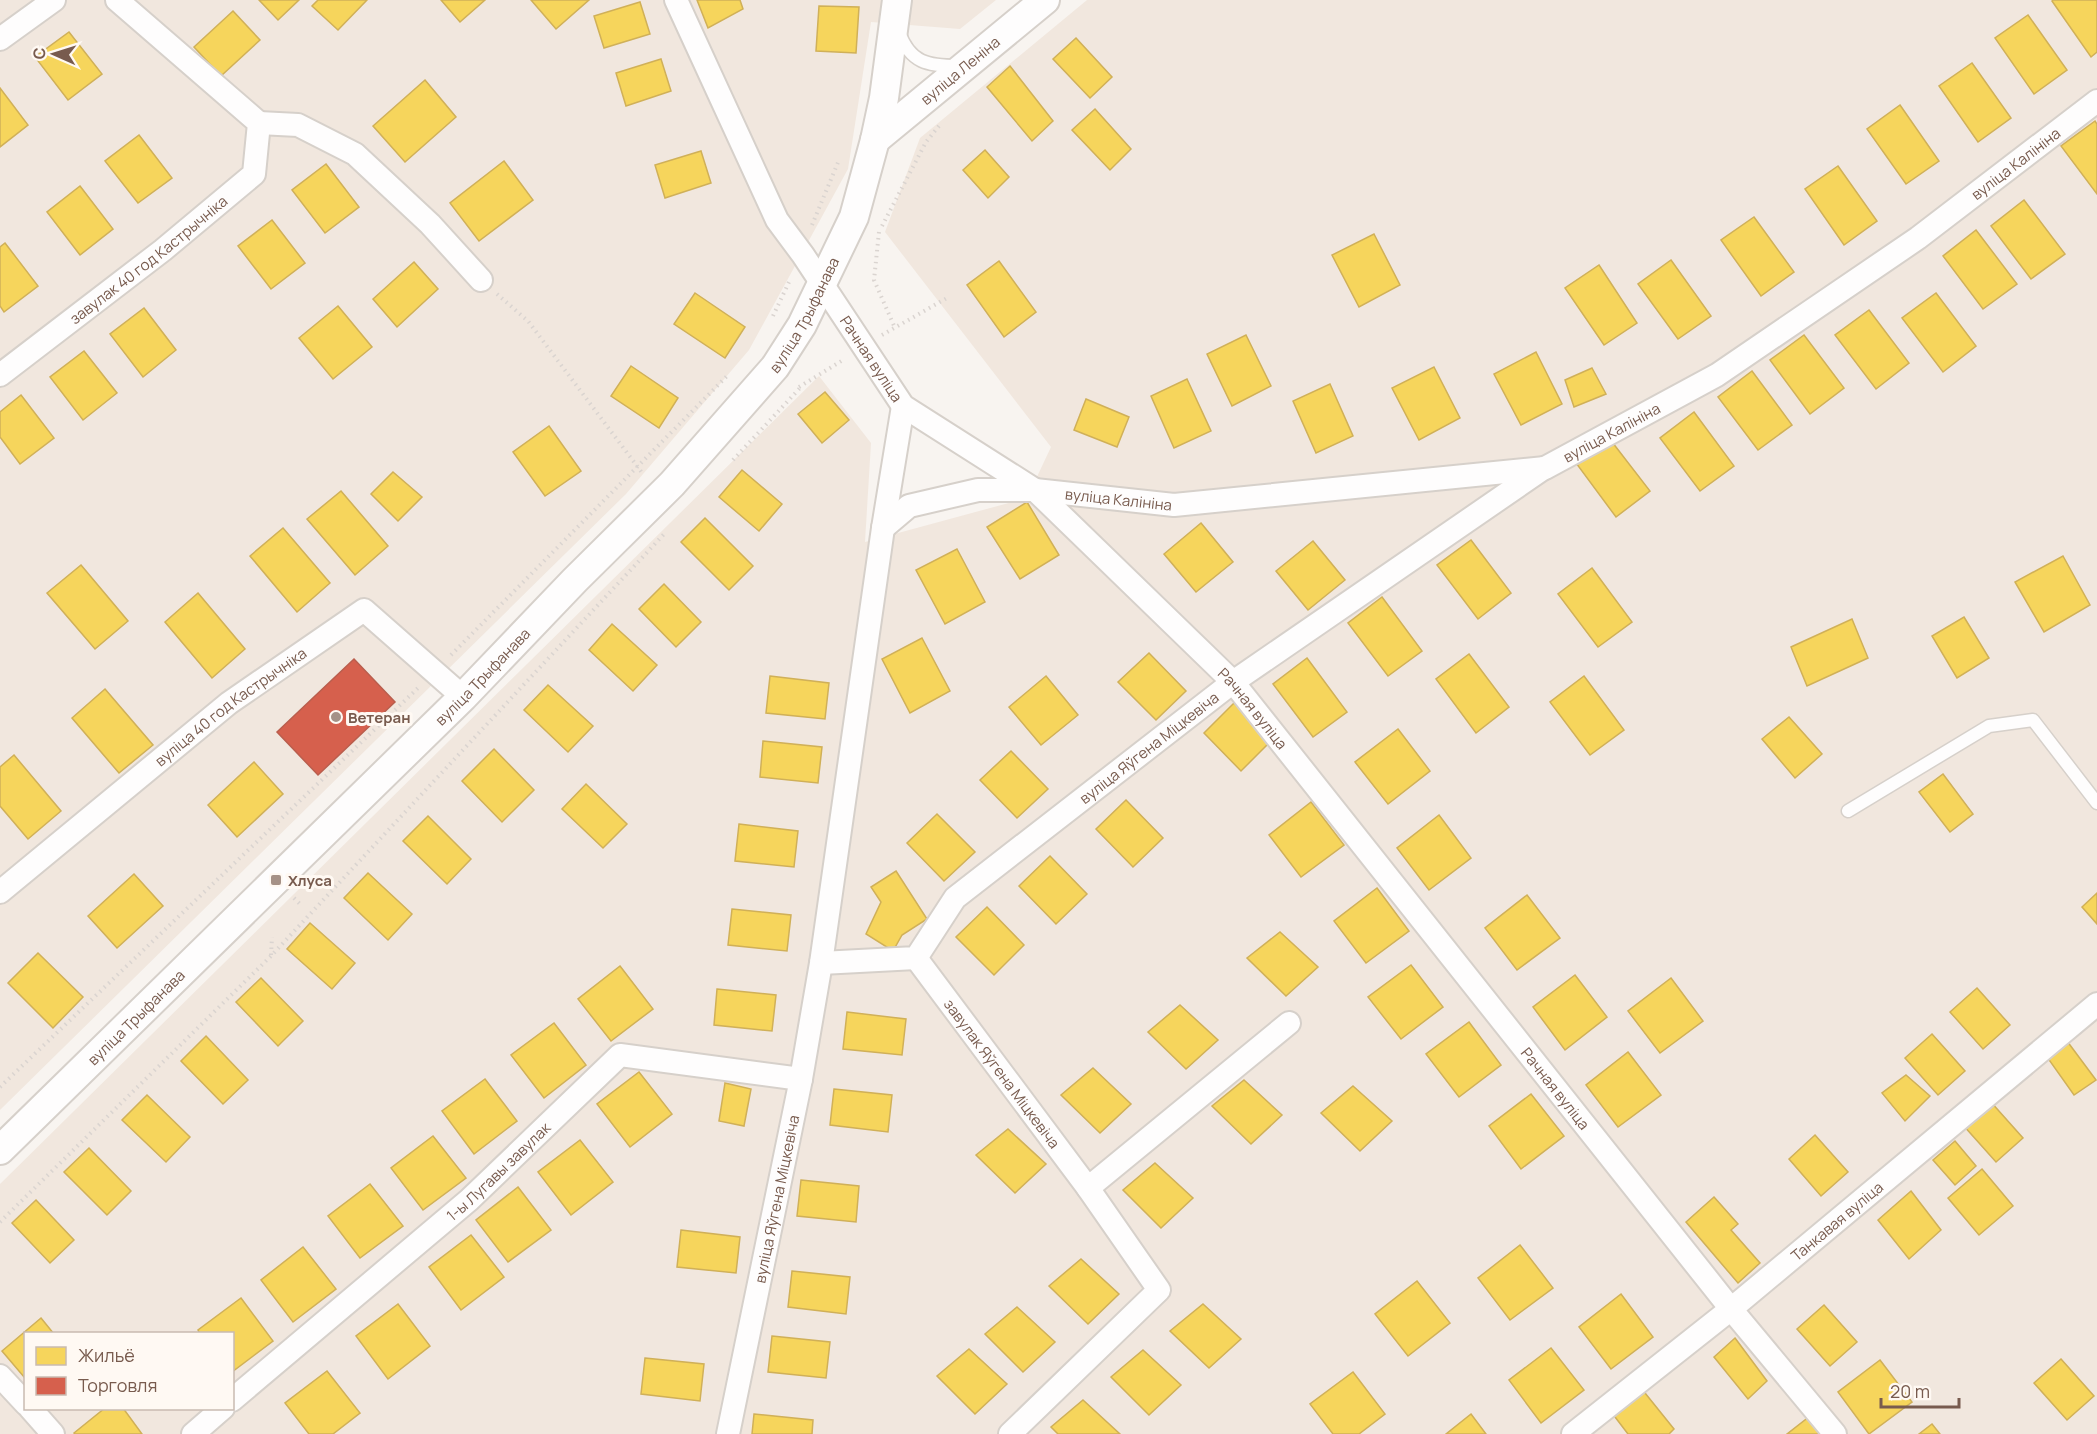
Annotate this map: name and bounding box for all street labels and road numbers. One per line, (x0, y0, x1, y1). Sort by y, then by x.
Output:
street label: вуліца Леніна (916, 31, 1004, 109)
street label: вуліца Калініна (1966, 122, 2064, 204)
street label: завулак 40 год Кастрычніка (65, 190, 232, 329)
street label: вуліца Трыфанава (764, 254, 844, 377)
street label: Рачная вуліца (835, 311, 908, 406)
street label: вуліца Калініна (1559, 397, 1664, 467)
street label: вуліца Калініна (1064, 483, 1173, 515)
street label: вуліца Трыфанава (430, 623, 535, 730)
street label: вуліца 40 год Кастрычніка (150, 642, 311, 771)
street label: Рачная вуліца (1214, 663, 1293, 753)
street label: вуліца Яўгена Міцкевіча (1075, 687, 1223, 808)
street label: вуліца Трыфанава (83, 965, 189, 1070)
street label: завулак Яўгена Міцкевіча (939, 994, 1065, 1152)
street label: Рачная вуліца (1517, 1043, 1595, 1134)
street label: вуліца Яўгена Міцкевіча (749, 1113, 804, 1285)
street label: 1-ы Лугавы завулак (442, 1117, 555, 1225)
street label: Танкавая вуліца (1786, 1176, 1887, 1266)

